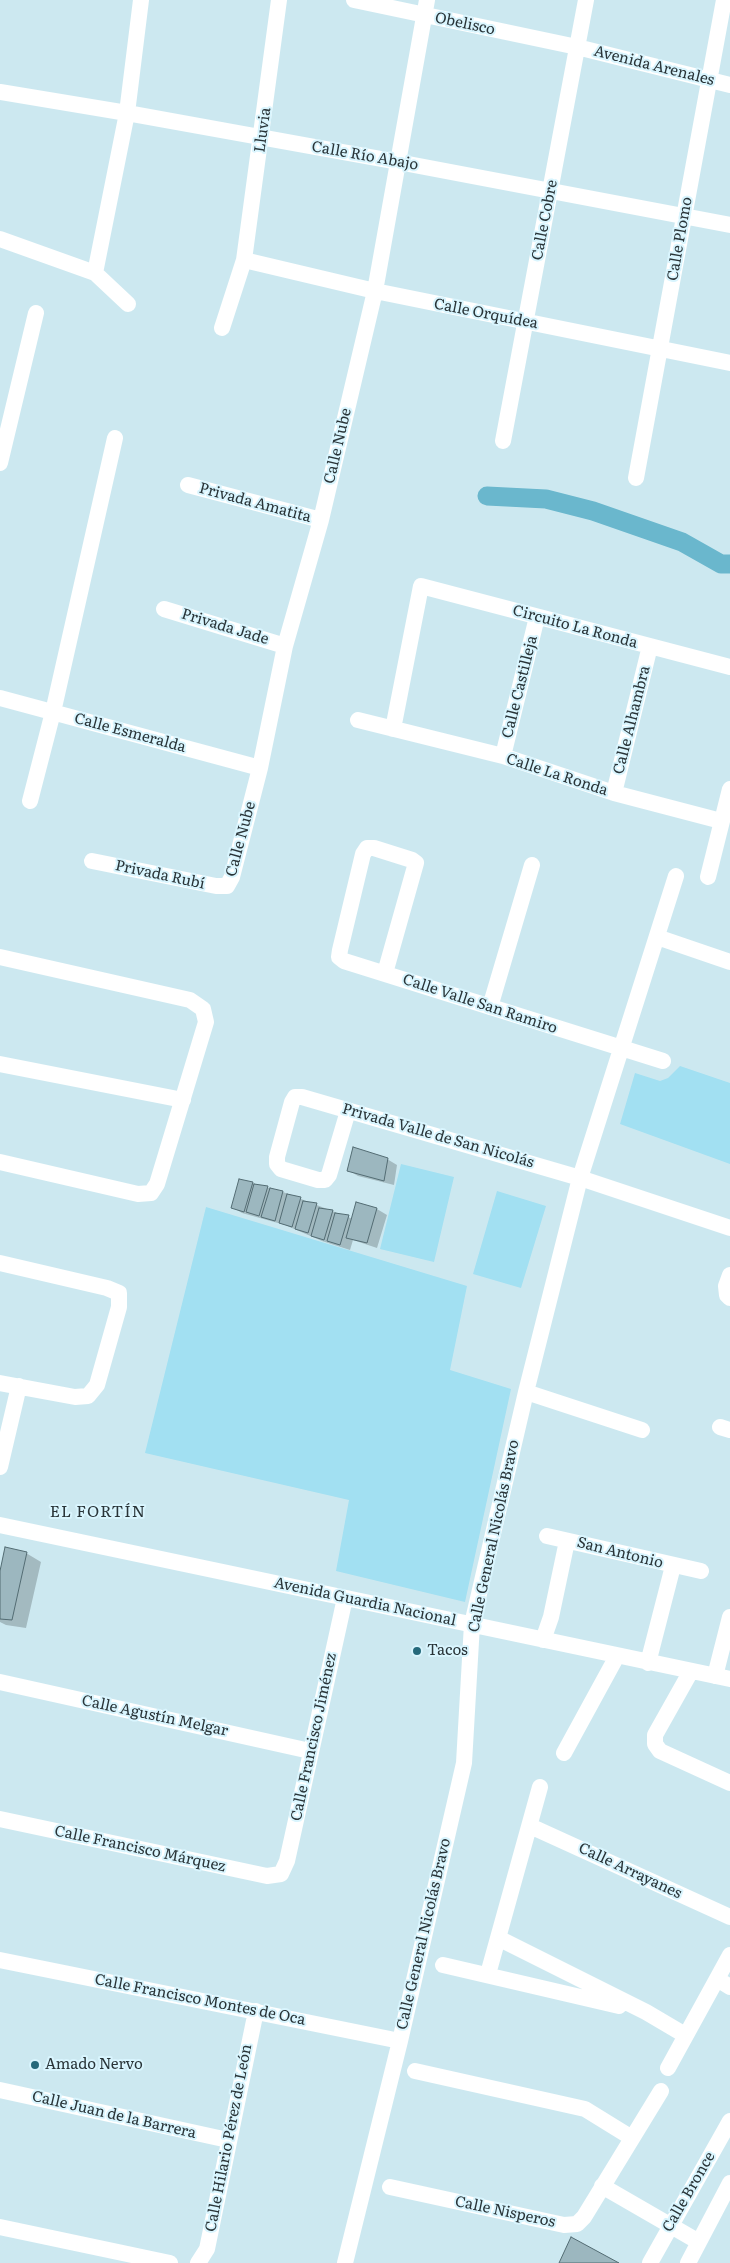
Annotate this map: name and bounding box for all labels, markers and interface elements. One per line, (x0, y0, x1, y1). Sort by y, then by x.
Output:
street label: Obelisco (433, 9, 497, 39)
street label: Avenida Arenales (592, 42, 716, 90)
street label: Lluvia (251, 106, 275, 154)
street label: Calle Río Abajo (310, 138, 420, 174)
street label: Calle Cobre (528, 178, 562, 262)
street label: Calle Plomo (664, 196, 696, 282)
street label: Calle Orquídea (432, 295, 540, 333)
street label: Calle Nube (321, 406, 355, 486)
street label: Privada Amatita (197, 479, 313, 527)
street label: Circuito La Ronda (511, 602, 639, 652)
street label: Privada Jade (179, 605, 271, 649)
street label: Calle Castilleja (499, 634, 541, 740)
street label: Calle Alhambra (610, 664, 654, 776)
street label: Calle Esmeralda (72, 709, 188, 757)
street label: Calle La Ronda (504, 750, 610, 800)
street label: Calle Nube (222, 799, 260, 879)
street label: Privada Rubí (114, 857, 206, 893)
street label: Calle Valle San Ramiro (400, 970, 560, 1038)
street label: Privada Valle de San Nicolás (340, 1100, 536, 1172)
street label: Calle General Nicolás Bravo (465, 1438, 523, 1634)
district label: EL FORTÍN (49, 1502, 147, 1522)
street label: San Antonio (575, 1534, 665, 1572)
street label: Avenida Guardia Nacional (272, 1574, 458, 1630)
place label: Tacos (427, 1642, 468, 1660)
marker: Tacos (411, 1645, 423, 1657)
street label: Calle Francisco Jiménez (287, 1651, 341, 1823)
street label: Calle Agustín Melgar (80, 1692, 230, 1740)
street label: Calle Francisco Márquez (53, 1822, 227, 1876)
street label: Calle General Nicolás Bravo (393, 1836, 455, 2032)
street label: Calle Arrayanes (576, 1839, 684, 1903)
street label: Calle Francisco Montes de Oca (93, 1971, 307, 2029)
street label: Calle Hilario Pérez de León (202, 2043, 256, 2233)
place label: Amado Nervo (45, 2056, 143, 2074)
marker: Amado Nervo (29, 2059, 41, 2071)
street label: Calle Juan de la Barrera (30, 2087, 198, 2143)
street label: Calle Bronce (659, 2149, 719, 2235)
street label: Calle Nisperos (453, 2193, 557, 2231)

